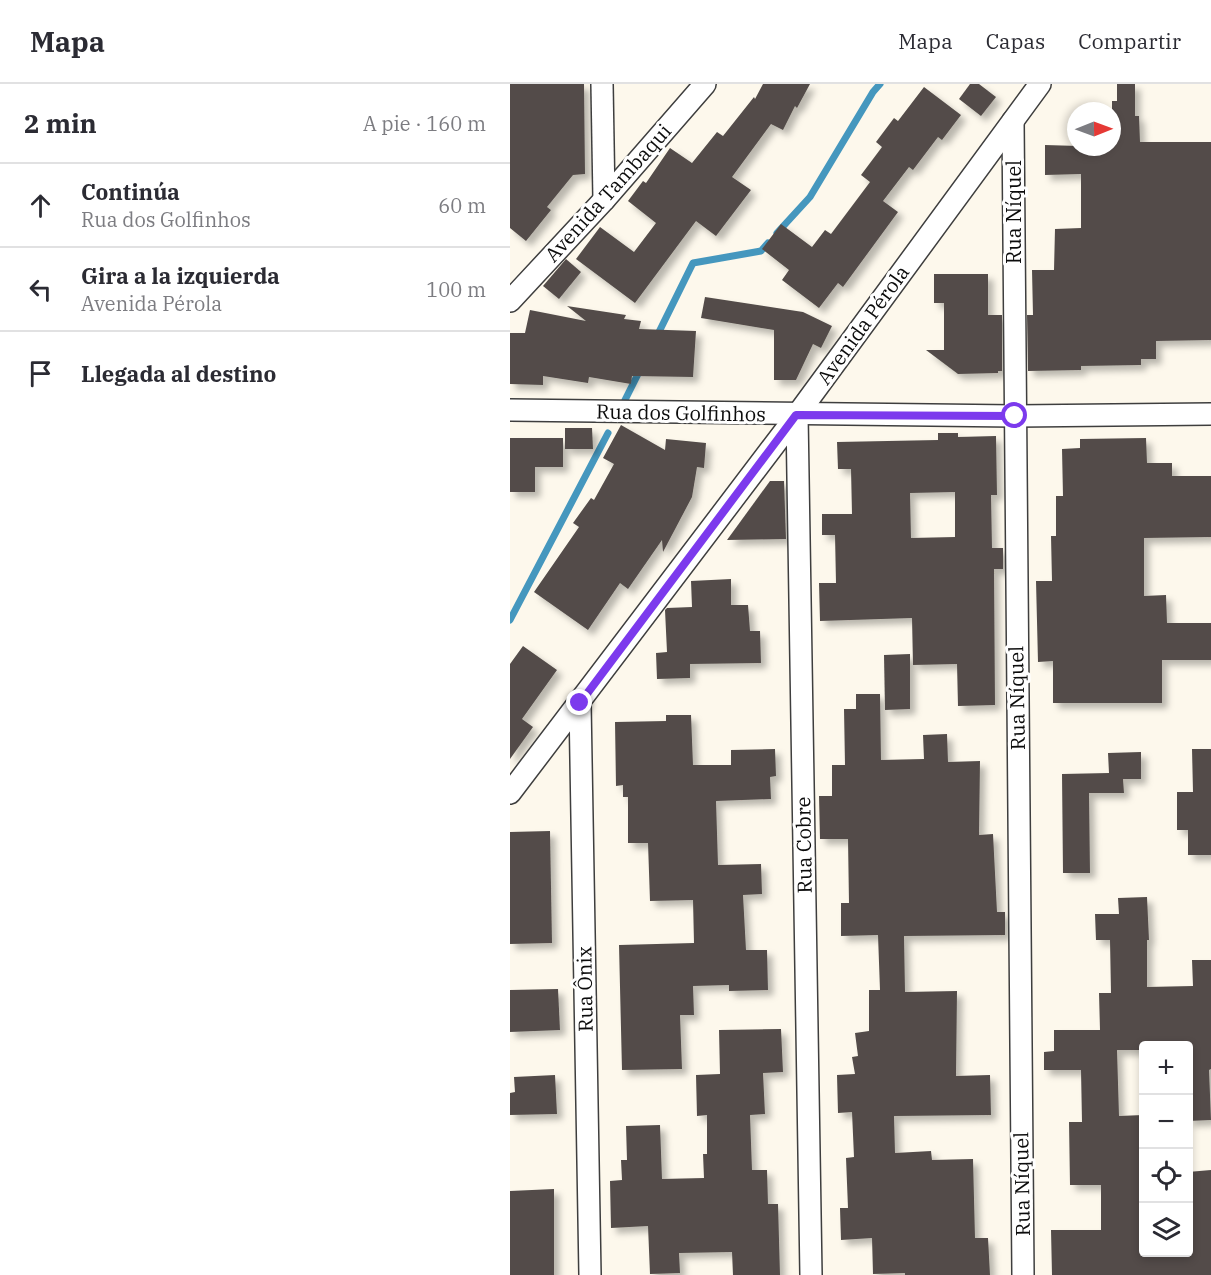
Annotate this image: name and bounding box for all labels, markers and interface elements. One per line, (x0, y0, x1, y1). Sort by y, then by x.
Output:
text: Mapa (30, 23, 105, 60)
text: Mapa (898, 27, 953, 55)
text: Capas (986, 27, 1045, 55)
text: Compartir (1078, 27, 1181, 55)
north arrow (1067, 102, 1121, 156)
text: 2 min (24, 106, 97, 140)
text: A pie · 160 m (363, 110, 486, 137)
street label: Avenida Tambaqui (538, 118, 677, 268)
street label: Rua Níquel (1000, 160, 1027, 264)
text: Continúa (81, 177, 180, 206)
icon: ahead (24, 189, 57, 222)
text: 60 m (438, 192, 486, 219)
text: Rua dos Golfinhos (81, 206, 251, 233)
street label: Avenida Pérola (810, 260, 915, 390)
text: Gira a la izquierda (81, 261, 280, 290)
icon: left (24, 273, 57, 306)
text: 100 m (426, 276, 486, 303)
text: Avenida Pérola (81, 290, 222, 317)
icon: arrive (24, 357, 57, 390)
text: Llegada al destino (81, 359, 276, 388)
street label: Rua dos Golfinhos (596, 398, 766, 427)
route start (1001, 402, 1027, 428)
street label: Rua Níquel (1002, 646, 1031, 750)
route end (566, 689, 592, 715)
street label: Rua Cobre (789, 796, 818, 894)
street label: Rua Ônix (570, 946, 599, 1032)
map controls (1139, 1041, 1193, 1257)
button: + (1139, 1041, 1193, 1095)
button: − (1139, 1095, 1193, 1149)
street label: Rua Níquel (1007, 1132, 1036, 1236)
button: locate (1139, 1149, 1193, 1203)
button: layers (1139, 1203, 1193, 1257)

